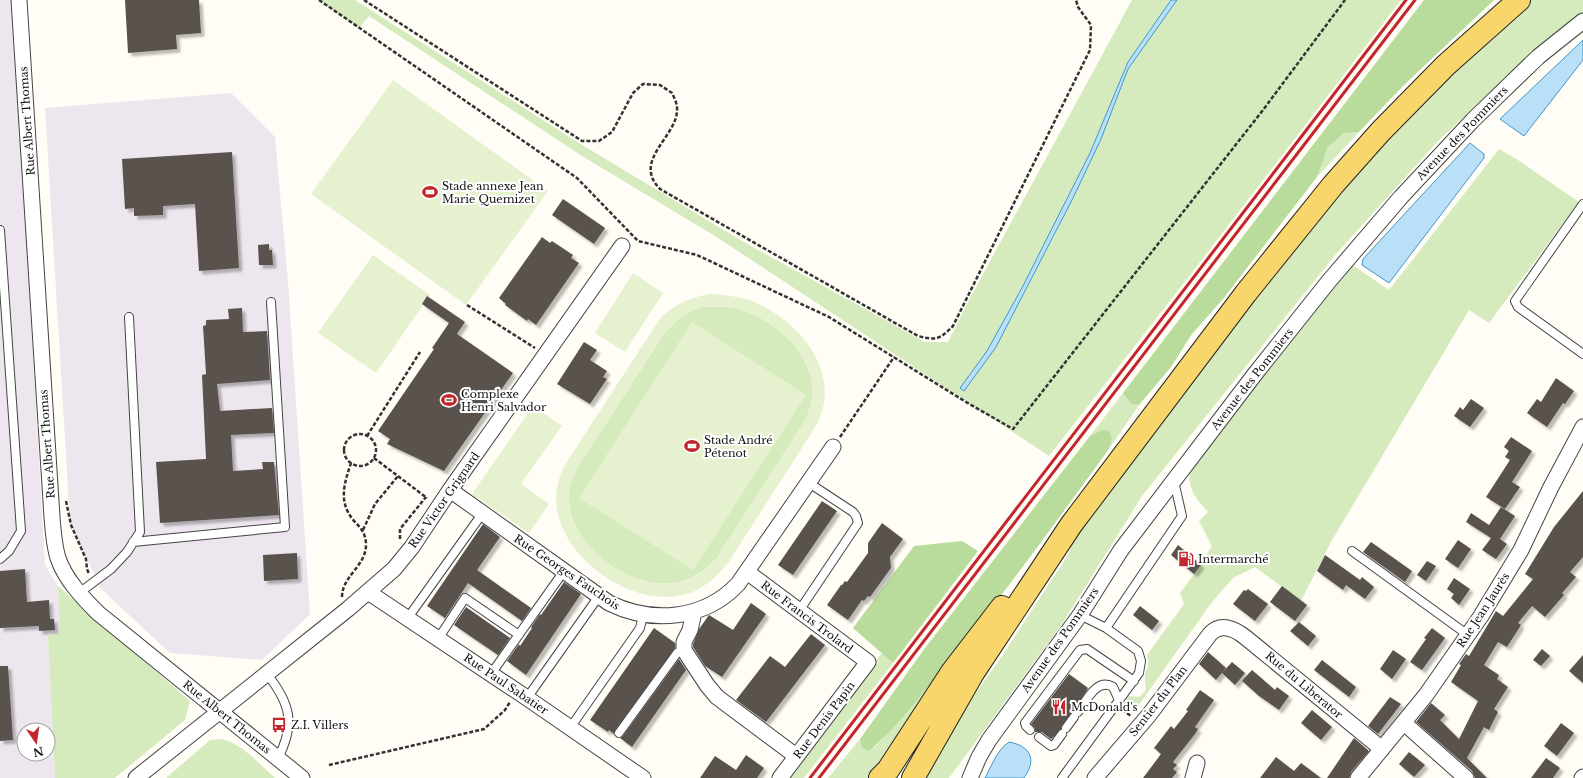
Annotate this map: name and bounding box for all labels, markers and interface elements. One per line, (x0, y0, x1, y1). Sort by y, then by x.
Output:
street label: Rue Albert Thomas (16, 66, 38, 176)
street label: Avenue des Pommiers (1413, 83, 1511, 184)
place label: Stade annexe Jean Marie Quemizet (442, 179, 544, 206)
sports icon: Stade annexe Jean Marie Quemizet (421, 183, 439, 201)
street label: Avenue des Pommiers (1207, 325, 1296, 433)
place label: Complexe Henri Salvador (461, 387, 547, 414)
street label: Rue Albert Thomas (36, 389, 58, 499)
sports icon: Complexe Henri Salvador (440, 391, 458, 409)
place label: Stade André Pétenot (704, 433, 773, 460)
sports icon: Stade André Pétenot (683, 437, 701, 455)
street label: Rue Victor Grignard (406, 449, 483, 551)
street label: Rue Georges Fauchois (511, 531, 623, 613)
fuel station icon: Intermarché (1177, 550, 1195, 568)
place label: Intermarché (1198, 552, 1269, 566)
street label: Rue Jean Jaurès (1454, 570, 1512, 650)
street label: Rue Francis Trolard (758, 578, 856, 657)
street label: Avenue des Pommiers (1018, 585, 1102, 696)
street label: Rue du Liberator (1262, 649, 1346, 722)
street label: Rue Paul Sabatier (461, 650, 552, 718)
street label: Sentier du Plan (1126, 662, 1190, 739)
street label: Rue Albert Thomas (180, 677, 274, 757)
street label: Rue Denis Papin (790, 678, 858, 761)
restaurant icon: McDonald's (1050, 698, 1068, 716)
place label: McDonald's (1071, 700, 1137, 714)
bus stop icon: Z.I. Villers (270, 716, 288, 734)
place label: Z.I. Villers (291, 718, 349, 732)
north arrow (16, 722, 56, 762)
text: N (31, 744, 45, 760)

